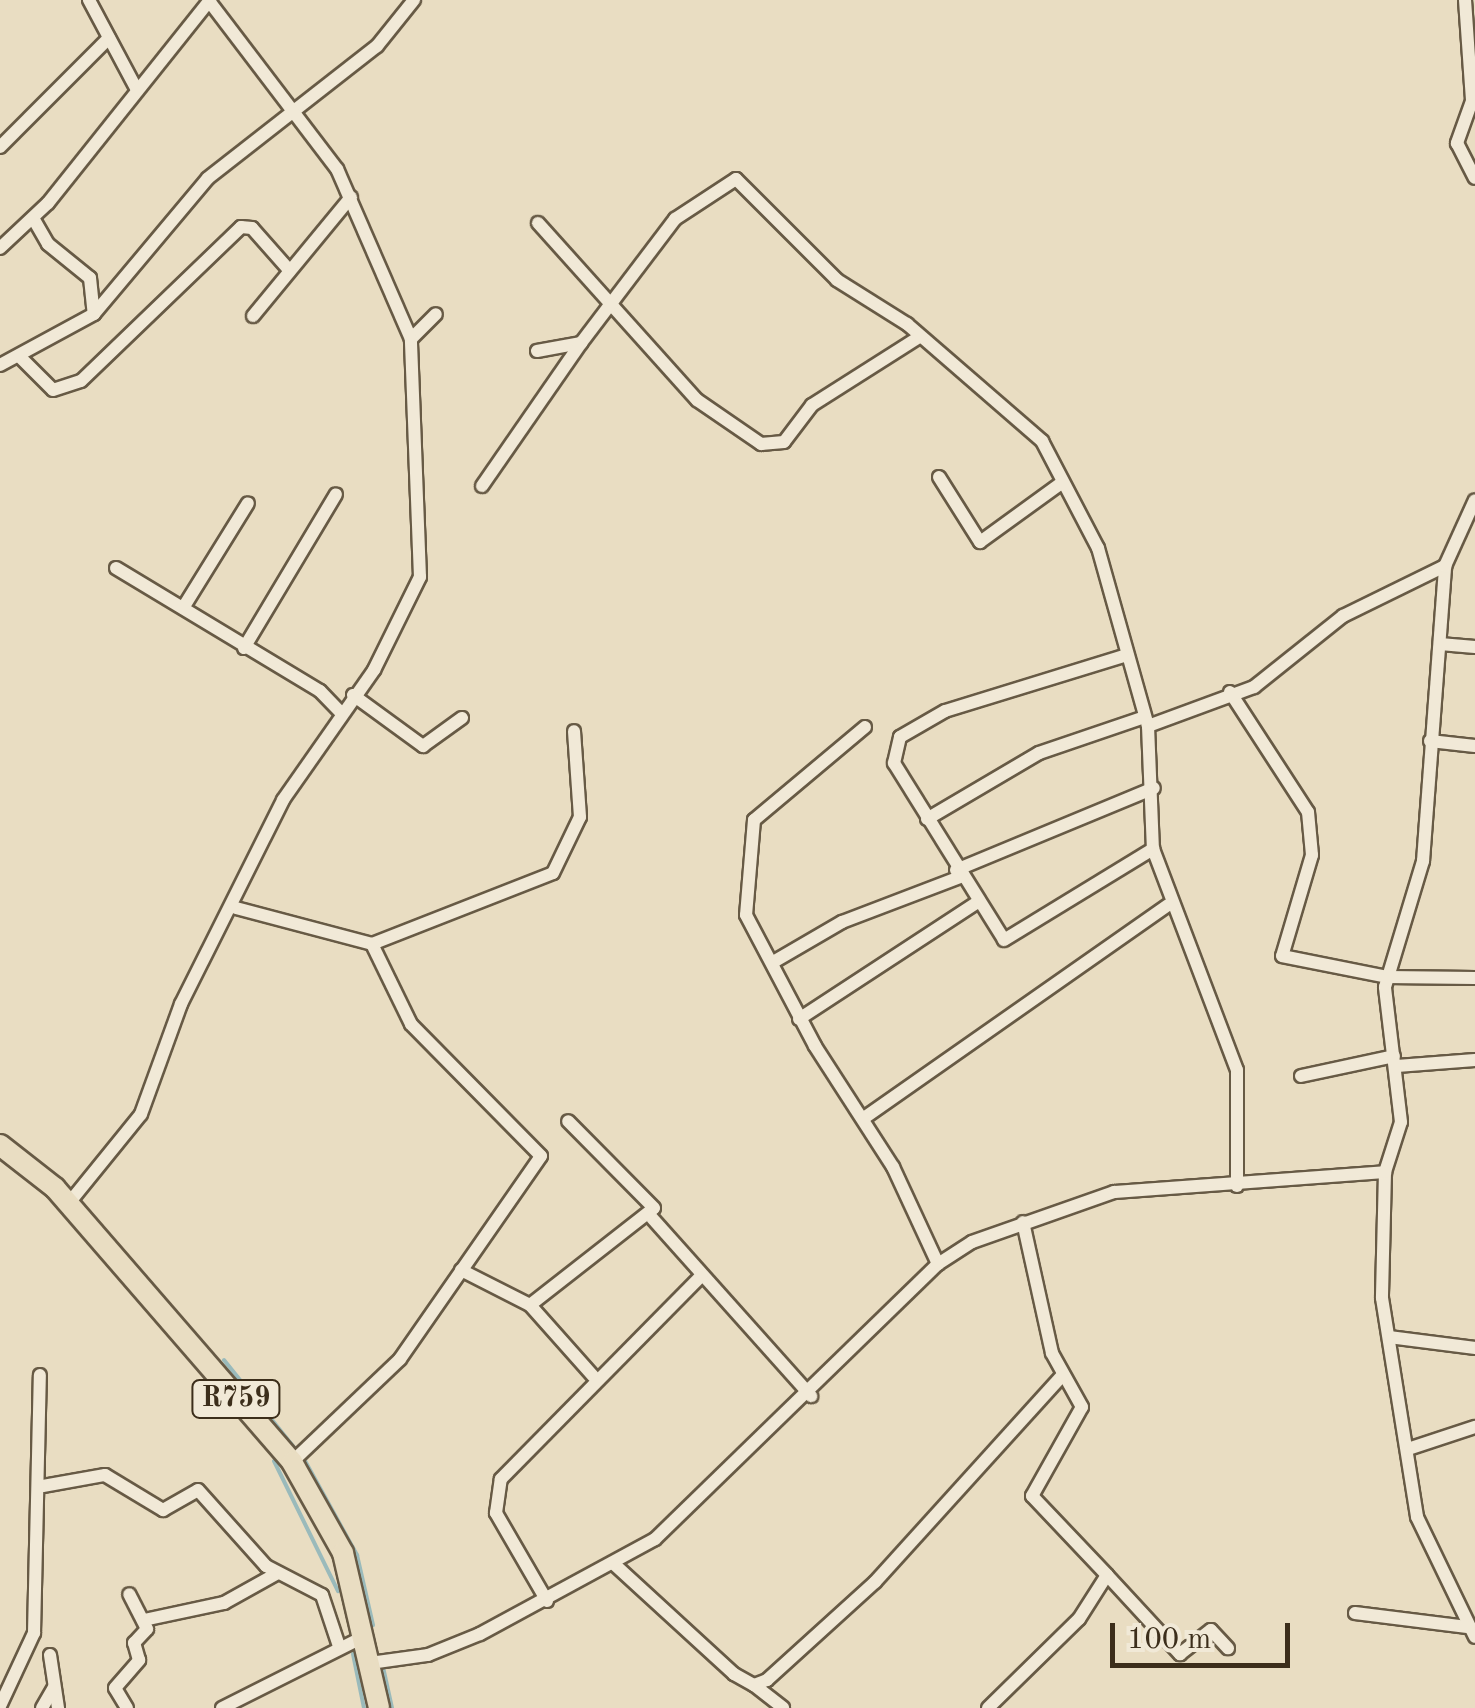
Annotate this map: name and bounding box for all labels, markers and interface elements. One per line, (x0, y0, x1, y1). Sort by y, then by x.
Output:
road number: R759 (191, 1376, 281, 1422)
scale bar (1115, 1603, 1295, 1665)
text: 100 m (1127, 1625, 1211, 1655)

